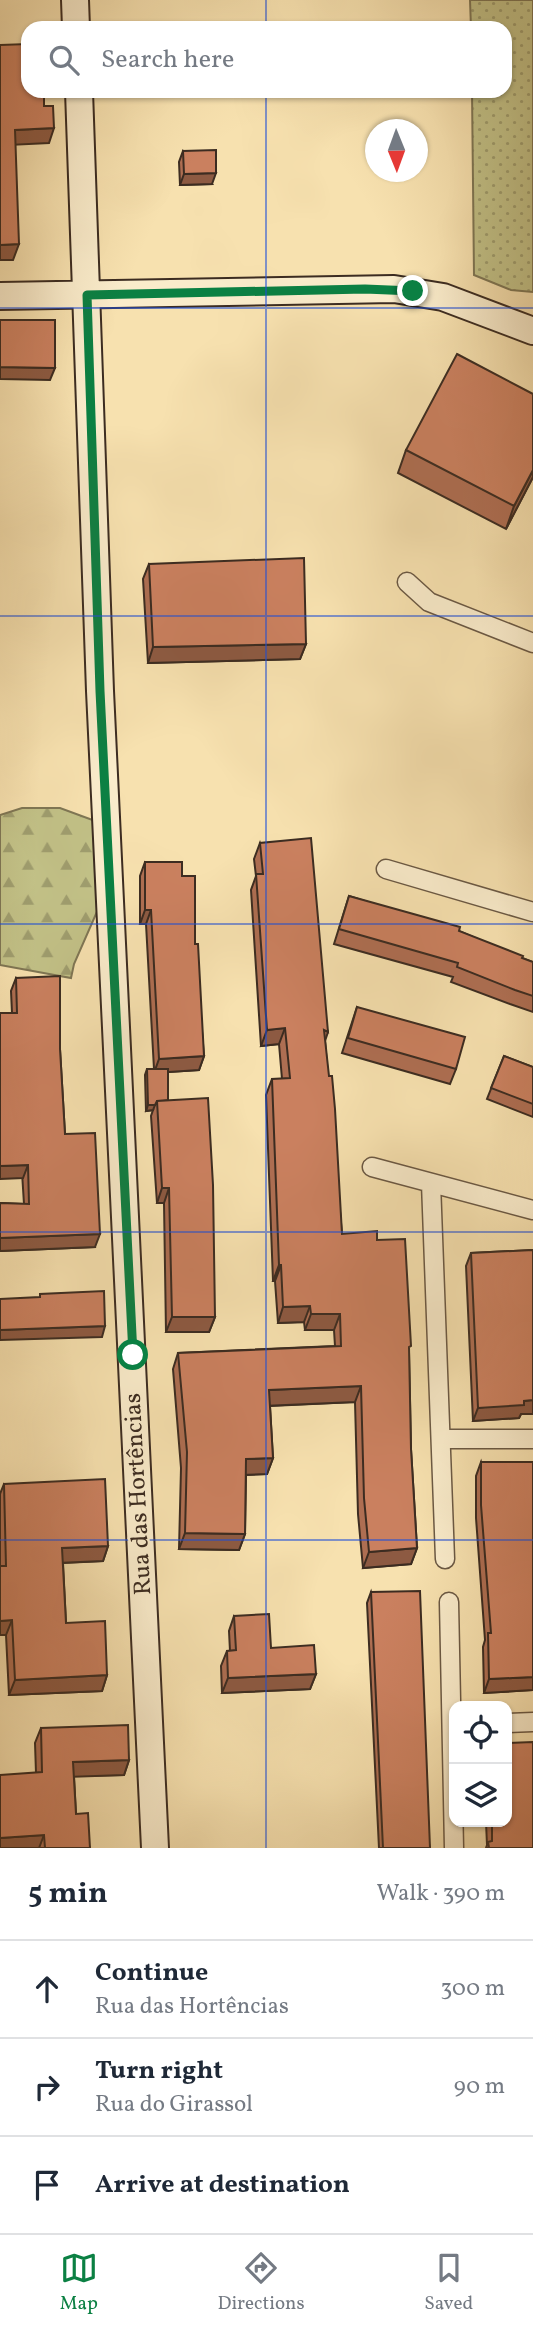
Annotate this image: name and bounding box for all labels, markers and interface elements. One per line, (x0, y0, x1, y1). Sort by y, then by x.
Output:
search box (21, 21, 512, 98)
icon: search (45, 41, 83, 79)
text: Search here (101, 42, 234, 78)
north arrow (365, 119, 428, 182)
route end (397, 275, 428, 306)
route start (117, 1339, 148, 1370)
street label: Rua das Hortências (117, 1392, 161, 1596)
map controls (449, 1701, 512, 1827)
button: locate (449, 1701, 512, 1764)
button: layers (449, 1764, 512, 1827)
text: 5 min (28, 1873, 108, 1915)
text: Walk · 390 m (376, 1878, 505, 1910)
text: Continue (95, 1955, 208, 1991)
icon: ahead (28, 1970, 66, 2008)
text: 300 m (441, 1973, 505, 2005)
text: Rua das Hortências (95, 1991, 289, 2023)
text: Turn right (95, 2053, 223, 2089)
icon: right (28, 2068, 66, 2106)
text: 90 m (454, 2071, 505, 2103)
text: Rua do Girassol (95, 2089, 253, 2121)
icon: arrive (28, 2166, 66, 2204)
text: Arrive at destination (95, 2167, 350, 2203)
tab: Map (60, 2249, 98, 2317)
tab: Directions (218, 2249, 305, 2317)
tab: Saved (424, 2249, 473, 2317)

